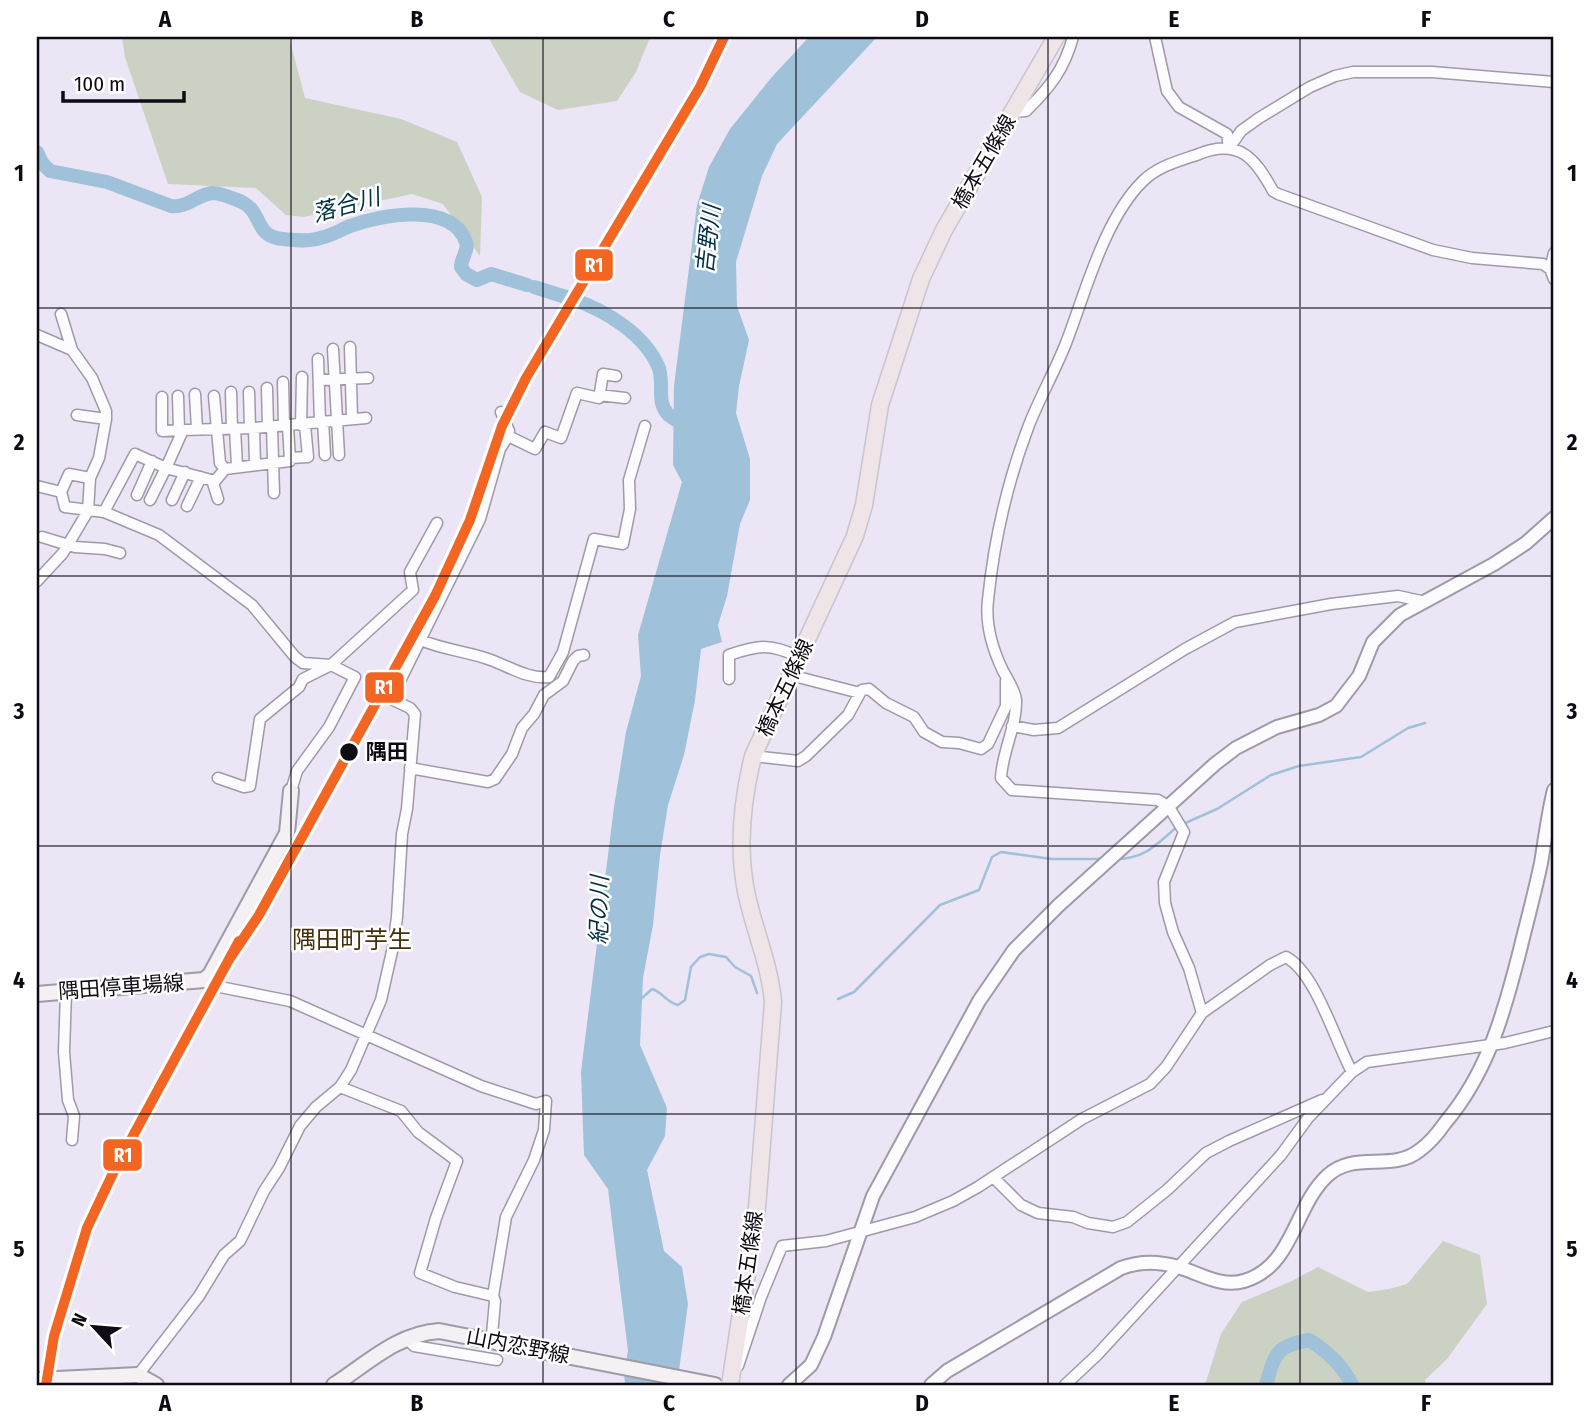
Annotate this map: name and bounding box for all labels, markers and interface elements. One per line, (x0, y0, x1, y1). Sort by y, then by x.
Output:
text: A (158, 5, 172, 33)
text: B (411, 5, 424, 33)
text: C (663, 5, 675, 33)
text: D (915, 5, 929, 33)
text: E (1169, 5, 1180, 33)
text: F (1421, 5, 1431, 33)
scale bar (63, 60, 184, 104)
text: 100 m (74, 71, 125, 97)
street label: 橋本五條線 (946, 110, 1022, 214)
text: 1 (14, 159, 24, 187)
text: 1 (1567, 159, 1577, 187)
water label: 落合川 (309, 182, 386, 227)
water label: 吉野川 (690, 200, 726, 275)
line badge: R1 (574, 248, 614, 282)
text: R1 (585, 254, 603, 277)
text: 2 (13, 428, 25, 456)
text: 2 (1566, 428, 1578, 456)
street label: 橋本五條線 (751, 635, 819, 741)
line badge: R1 (364, 671, 405, 704)
text: R1 (375, 676, 393, 699)
text: 3 (13, 697, 25, 725)
text: 3 (1566, 697, 1578, 725)
place label: 隅田 (366, 739, 408, 765)
marker: 隅田 (338, 741, 360, 763)
water label: 紀の川 (584, 872, 614, 945)
district label: 隅田町芋生 (292, 926, 412, 954)
text: 4 (13, 966, 25, 994)
text: 4 (1566, 966, 1578, 994)
street label: 隅田停車場線 (57, 970, 185, 1004)
line badge: R1 (102, 1138, 143, 1172)
text: R1 (114, 1144, 132, 1167)
street label: 橋本五條線 (728, 1209, 768, 1317)
text: 5 (13, 1235, 25, 1263)
text: 5 (1566, 1235, 1578, 1263)
north arrow (60, 1292, 130, 1362)
text: N (66, 1310, 92, 1330)
street label: 山内恋野線 (464, 1323, 572, 1369)
text: A (158, 1389, 172, 1417)
text: B (411, 1389, 424, 1417)
text: C (663, 1389, 675, 1417)
text: D (915, 1389, 929, 1417)
text: E (1169, 1389, 1180, 1417)
text: F (1421, 1389, 1431, 1417)

